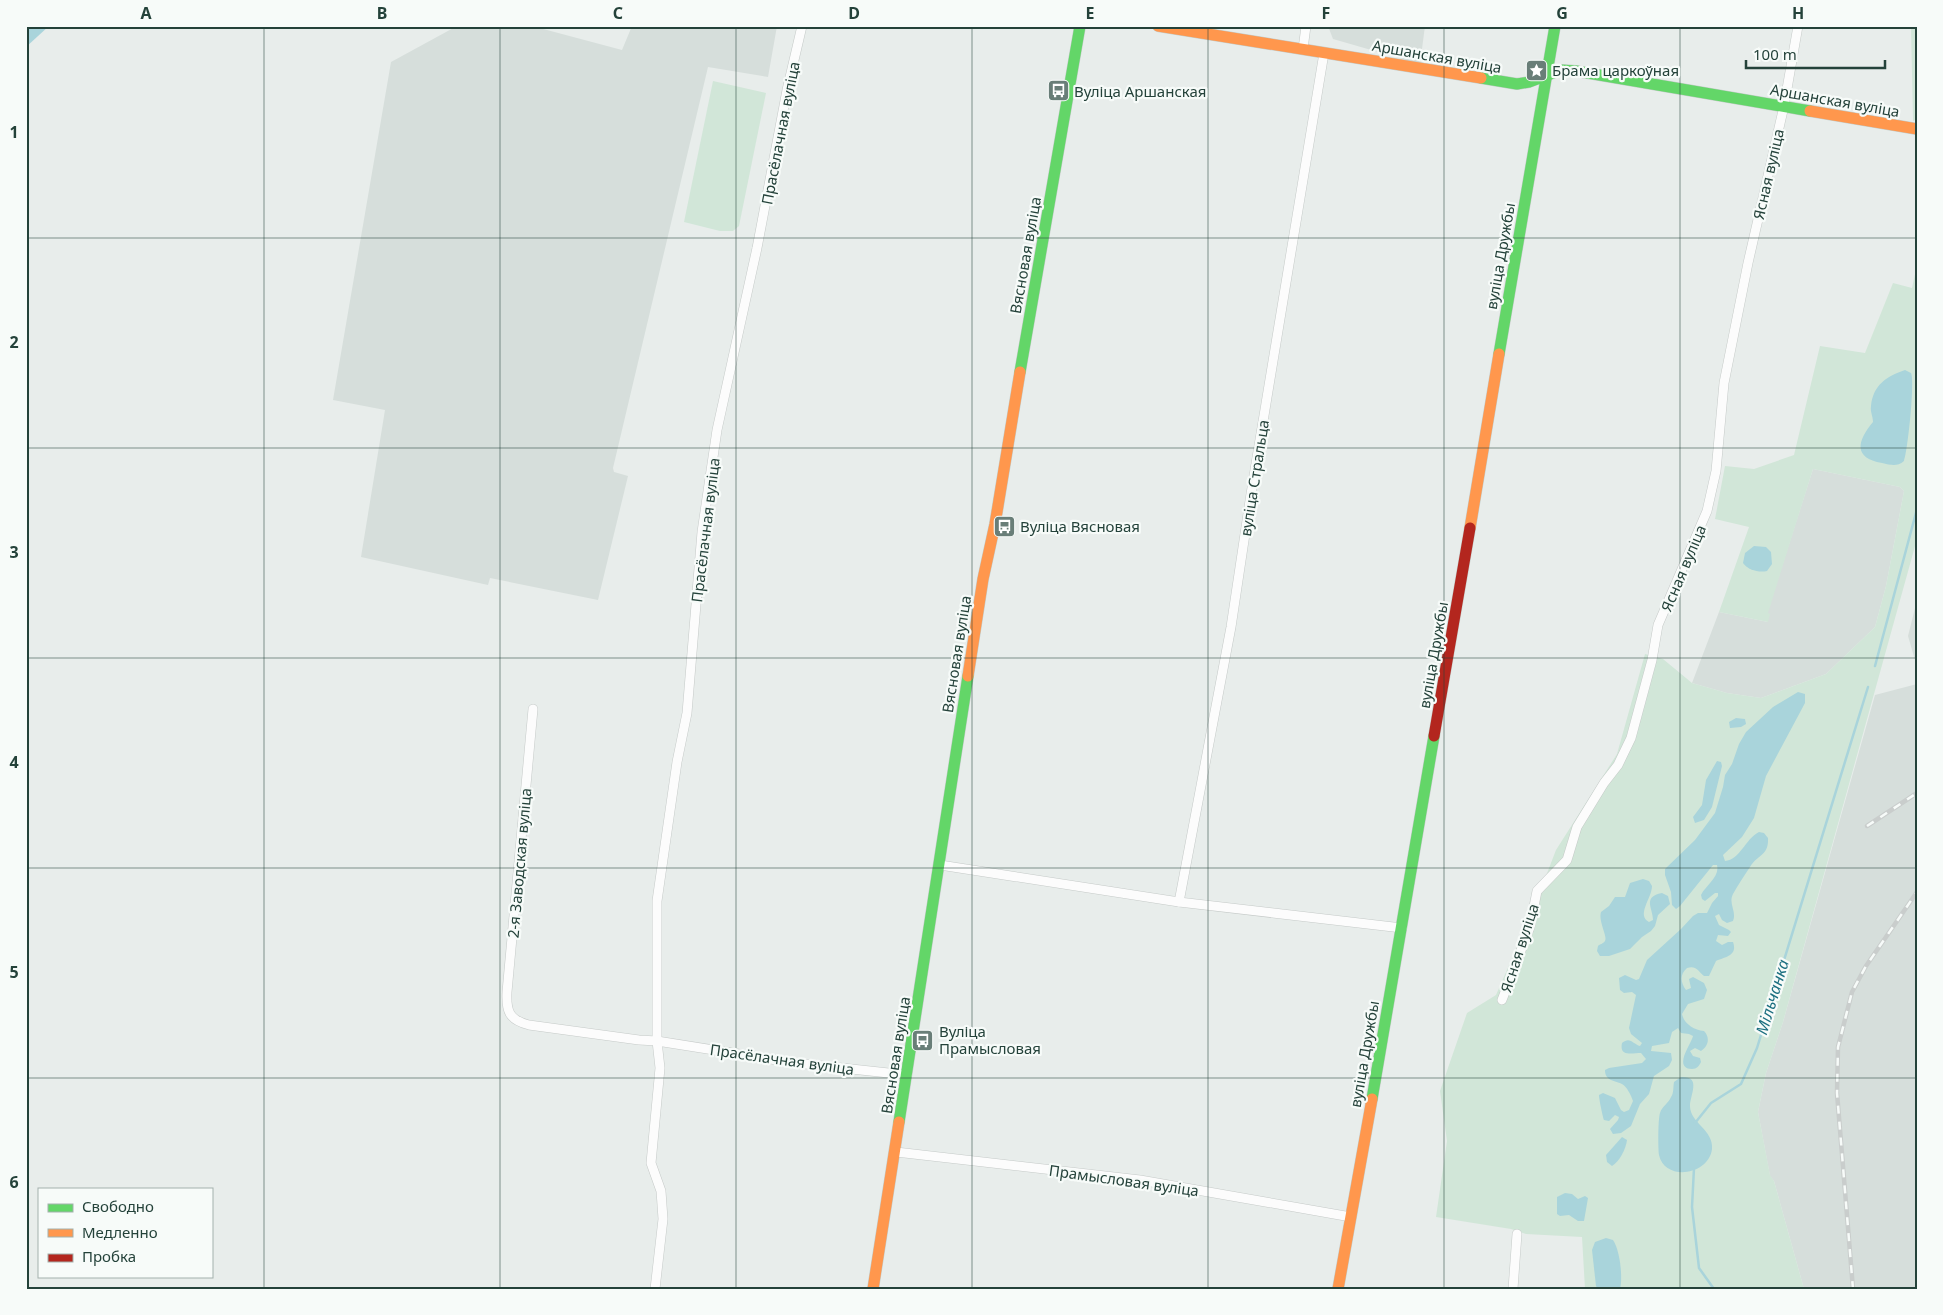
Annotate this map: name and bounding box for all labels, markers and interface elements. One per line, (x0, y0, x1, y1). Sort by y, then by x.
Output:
text: A (140, 2, 152, 24)
text: B (377, 2, 387, 24)
text: C (613, 2, 623, 24)
text: D (848, 2, 860, 24)
text: E (1086, 2, 1095, 24)
text: F (1322, 2, 1330, 24)
text: G (1556, 2, 1568, 24)
text: H (1792, 2, 1804, 24)
street label: Аршанская вуліца (1371, 35, 1503, 77)
scale bar (1746, 38, 1884, 70)
text: 100 m (1753, 44, 1797, 64)
place icon: Брама царкоўная (1524, 58, 1548, 82)
street label: Прасёлачная вуліца (756, 60, 804, 206)
place label: Брама царкоўная (1552, 60, 1679, 80)
bus stop icon: Вуліца Аршанская (1046, 79, 1070, 103)
street label: Аршанская вуліца (1769, 79, 1901, 121)
place label: Вуліца Аршанская (1074, 81, 1206, 101)
text: 1 (9, 121, 19, 143)
street label: Ясная вуліца (1748, 127, 1788, 221)
street label: Вясновая вуліца (1005, 195, 1045, 315)
street label: вуліца Дружбы (1481, 201, 1519, 311)
text: 2 (9, 331, 19, 353)
street label: вуліца Стральца (1235, 418, 1273, 538)
street label: Прасёлачная вуліца (686, 457, 724, 603)
bus stop icon: Вуліца Вясновая (992, 514, 1016, 538)
place label: Вуліца Вясновая (1020, 516, 1140, 536)
street label: Ясная вуліца (1656, 522, 1710, 614)
text: 3 (9, 541, 19, 563)
street label: Вясновая вуліца (937, 594, 975, 714)
street label: вуліца Дружбы (1414, 600, 1452, 710)
text: 4 (9, 751, 19, 773)
street label: 2-я Заводская вуліца (502, 787, 536, 939)
street label: Ясная вуліца (1495, 901, 1543, 995)
water label: Мільчанка (1750, 957, 1794, 1037)
text: 5 (9, 961, 19, 983)
street label: Вясновая вуліца (876, 995, 914, 1115)
street label: вуліца Дружбы (1345, 999, 1383, 1109)
place label: Вуліца Прамысловая (939, 1021, 1041, 1058)
bus stop icon: Вуліца Прамысловая (911, 1028, 935, 1052)
street label: Прасёлачная вуліца (709, 1039, 855, 1079)
street label: Прамысловая вуліца (1048, 1160, 1200, 1200)
text: 6 (9, 1171, 19, 1193)
legend (38, 1188, 212, 1278)
text: Свободно (82, 1196, 154, 1216)
text: Медленно (82, 1222, 158, 1242)
text: Пробка (82, 1246, 136, 1266)

